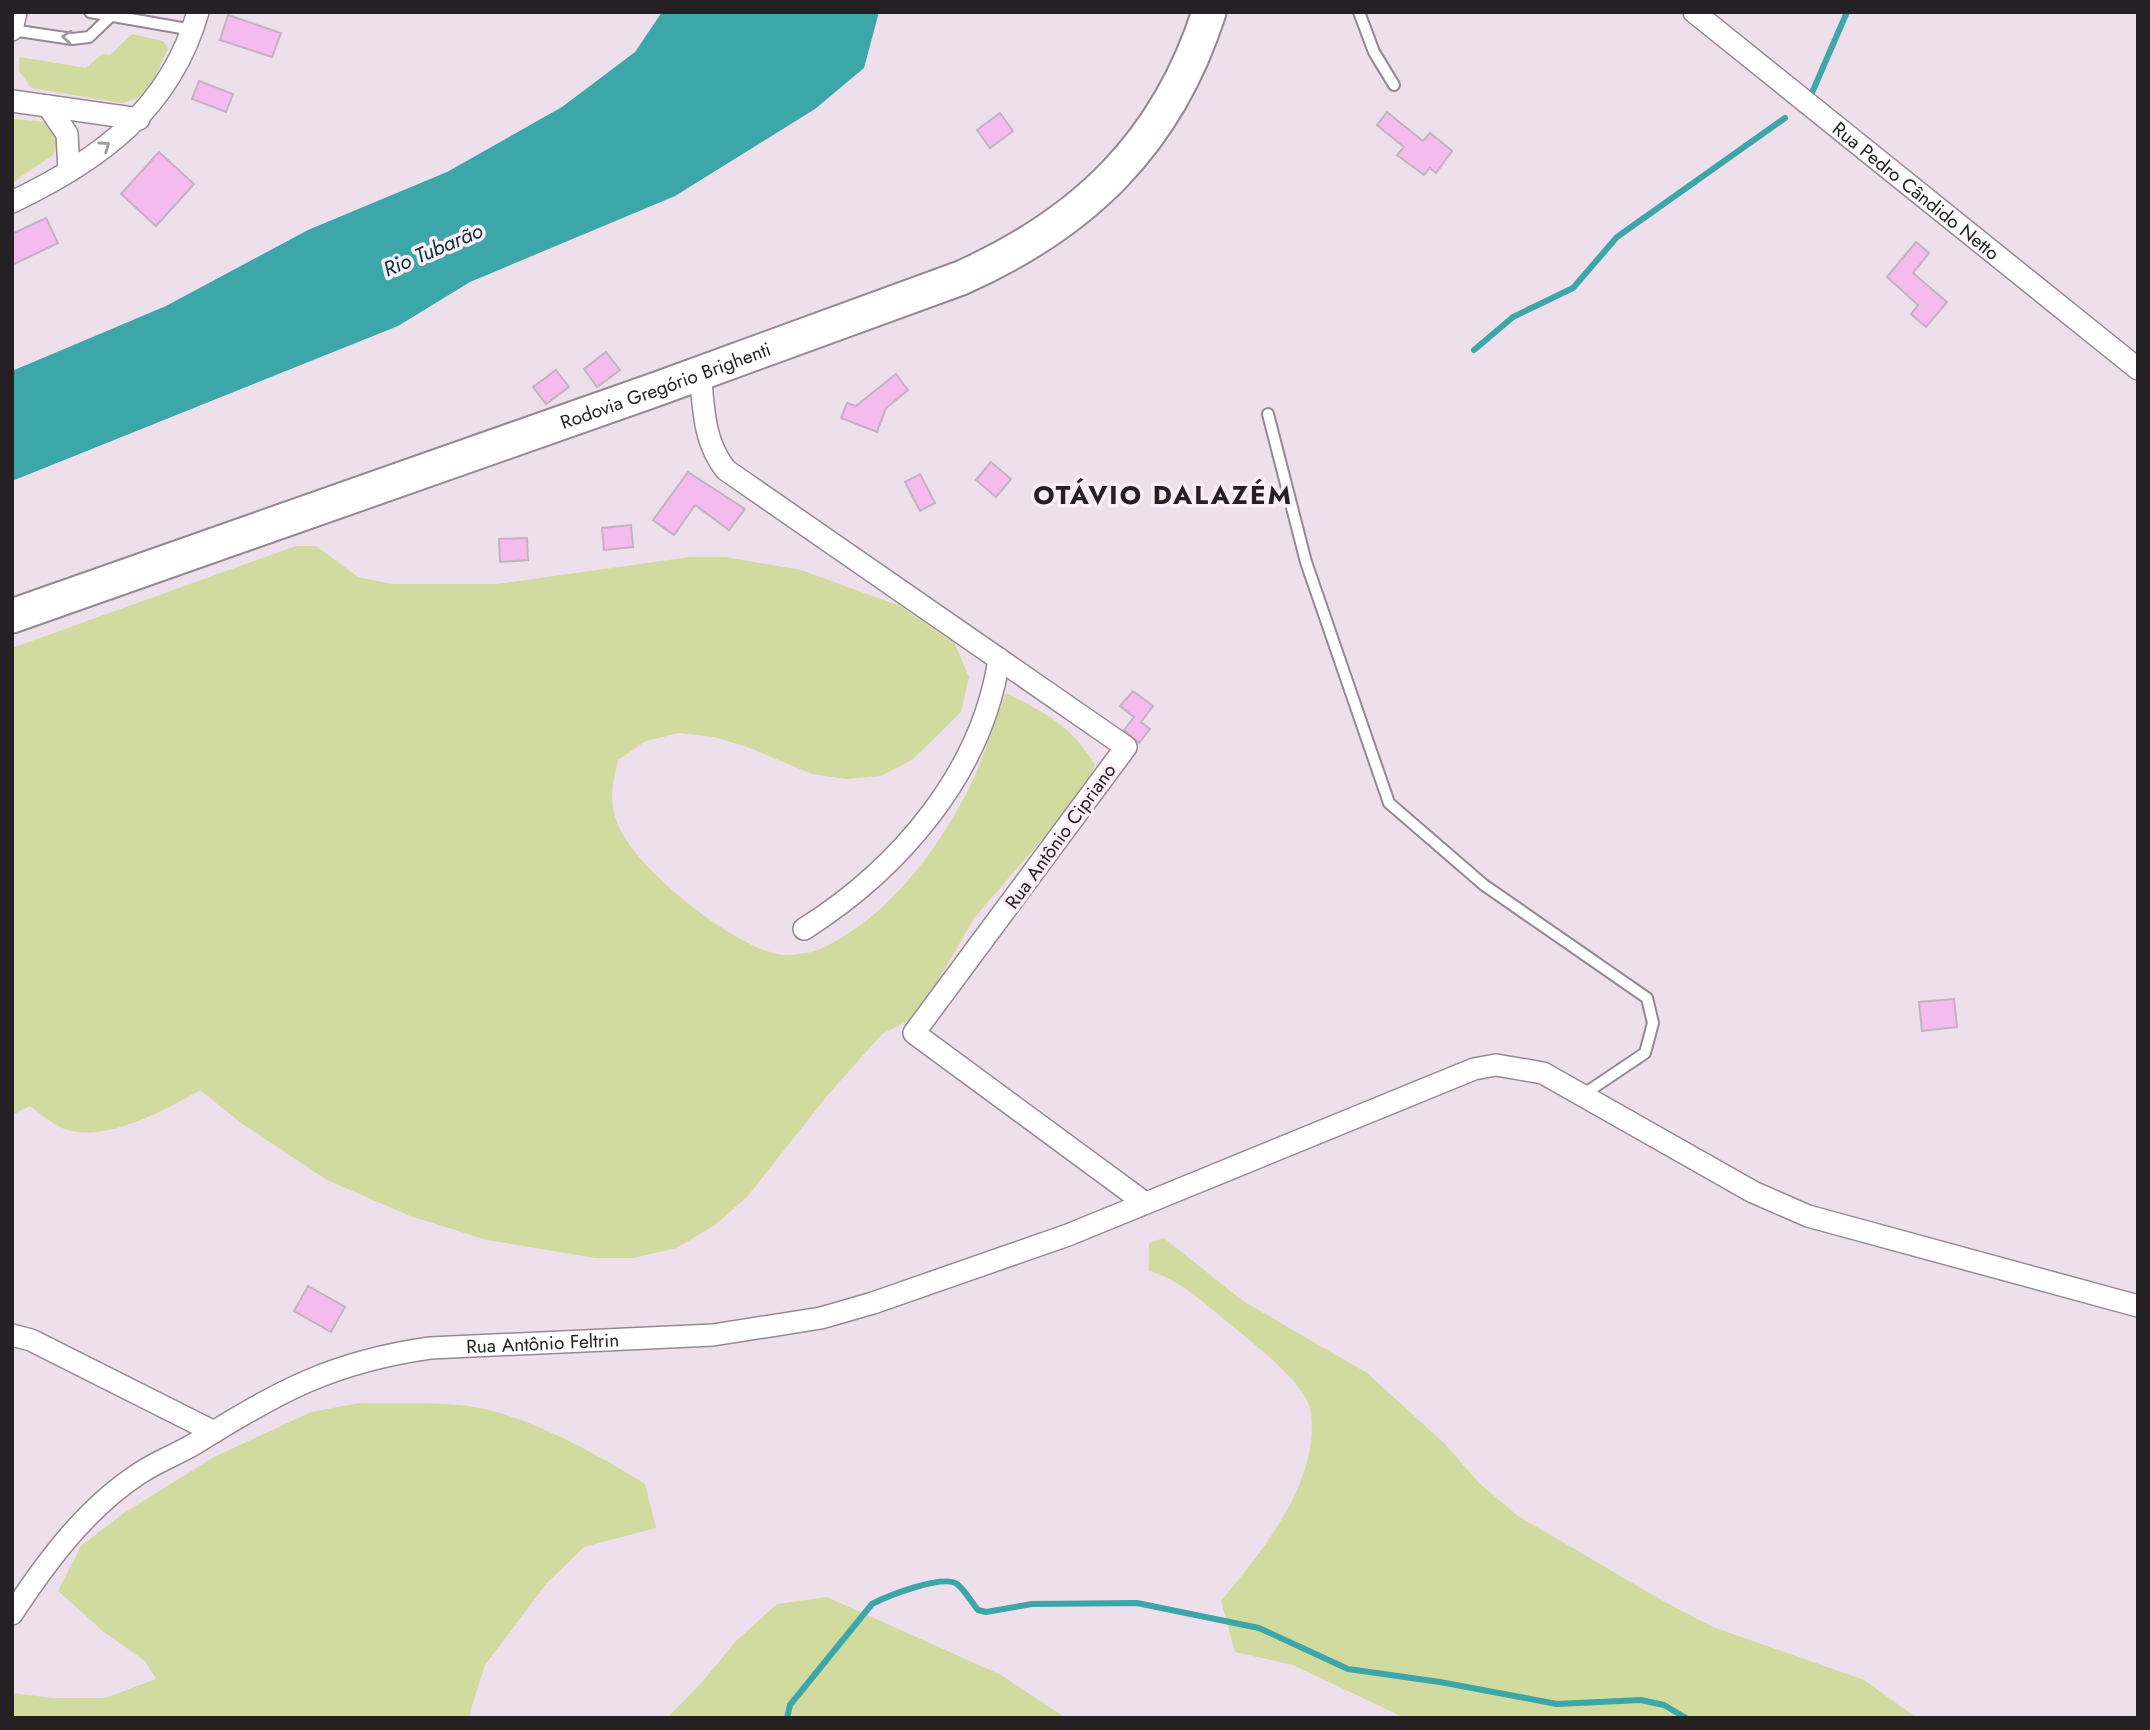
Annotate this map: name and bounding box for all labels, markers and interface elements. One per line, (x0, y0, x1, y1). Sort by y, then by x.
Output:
one-way arrow (61, 30, 72, 45)
street label: Rua Pedro Cândido Netto (1827, 116, 2005, 266)
one-way arrow (97, 142, 110, 154)
water label: Rio Tubarão (379, 216, 487, 284)
street label: Rodovia Gregório Brighenti (557, 336, 775, 436)
district label: OTÁVIO DALAZÉM (1033, 476, 1293, 514)
street label: Rua Antônio Cipriano (998, 758, 1122, 914)
street label: Rua Antônio Feltrin (466, 1326, 620, 1360)

